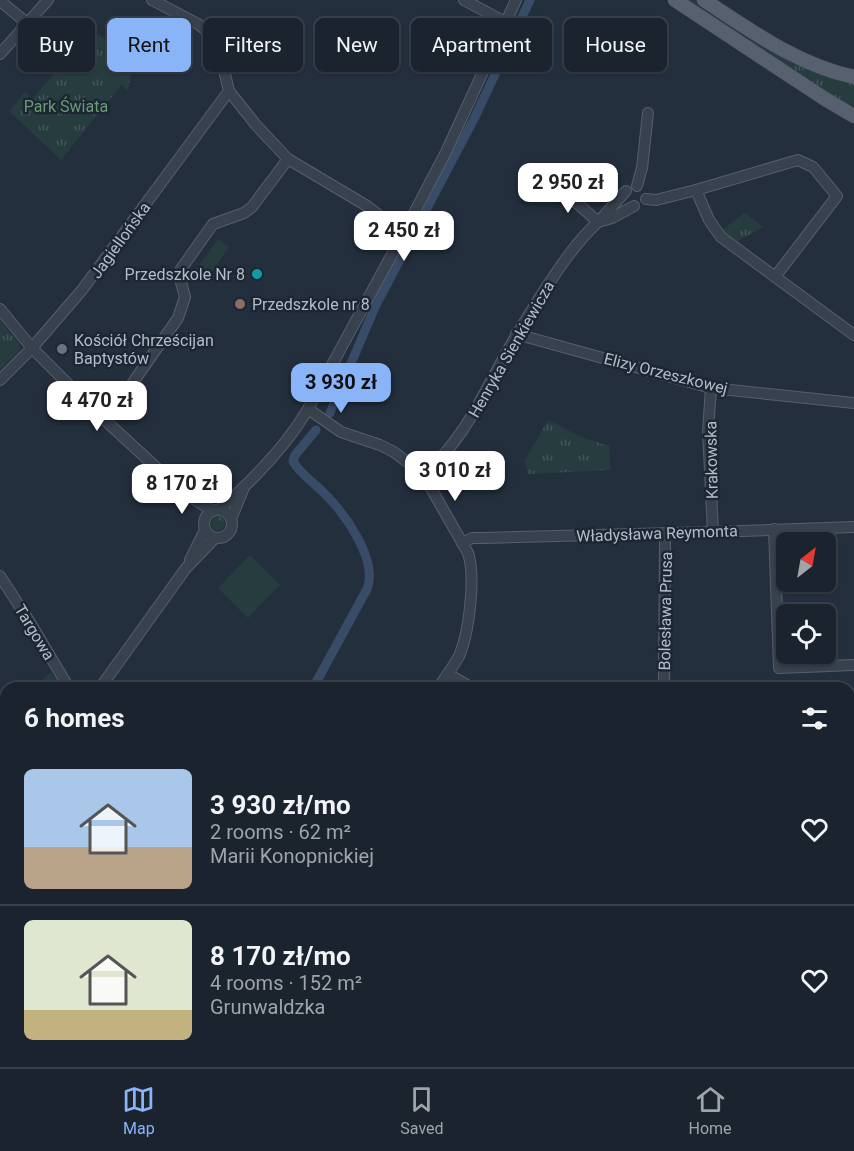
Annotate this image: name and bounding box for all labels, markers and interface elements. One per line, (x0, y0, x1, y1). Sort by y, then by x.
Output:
chip: Buy (18, 18, 95, 72)
chip: Rent (107, 18, 191, 72)
chip: Filters (203, 18, 303, 72)
chip: New (315, 18, 399, 72)
chip: Apartment (411, 18, 552, 72)
chip: House (564, 18, 667, 72)
park label: Park Świata (24, 96, 108, 116)
pin: 2 950 zł (506, 163, 630, 214)
text: 2 950 zł (532, 170, 604, 194)
street label: Jagiellońska (86, 198, 154, 282)
pin: 2 450 zł (342, 211, 466, 262)
text: 2 450 zł (368, 218, 440, 242)
place label: Przedszkole Nr 8 (125, 265, 245, 284)
marker: Przedszkole Nr 8 (250, 267, 264, 281)
street label: Henryka Sienkiewicza (465, 277, 558, 421)
place label: Przedszkole nr 8 (252, 295, 370, 314)
marker: Przedszkole nr 8 (233, 297, 247, 311)
place label: Kościół Chrześcijan Baptystów (74, 331, 214, 368)
marker: Kościół Chrześcijan Baptystów (55, 342, 69, 356)
street label: Elizy Orzeszkowej (602, 349, 730, 398)
pin: 3 930 zł (279, 363, 403, 414)
text: 3 930 zł (305, 370, 377, 394)
pin: 4 470 zł (35, 381, 159, 432)
text: 4 470 zł (61, 388, 133, 412)
street label: Krakowska (701, 421, 722, 499)
pin: 3 010 zł (393, 451, 517, 502)
text: 3 010 zł (419, 458, 491, 482)
pin: 8 170 zł (120, 464, 244, 515)
text: 8 170 zł (146, 471, 218, 495)
street label: Władysława Reymonta (576, 521, 738, 546)
north arrow (776, 532, 836, 592)
map controls (776, 532, 836, 664)
street label: Bolesława Prusa (655, 551, 676, 671)
street label: Targowa (11, 601, 59, 664)
button: locate (776, 604, 836, 664)
icon: filters (798, 702, 831, 735)
text: 6 homes (24, 703, 125, 733)
text: 3 930 zł/mo (210, 790, 351, 820)
icon: home (72, 793, 144, 865)
icon: heart (798, 813, 831, 846)
text: 2 rooms · 62 m² (210, 820, 351, 844)
text: Marii Konopnickiej (210, 844, 374, 868)
text: 8 170 zł/mo (210, 941, 351, 971)
icon: home (72, 944, 144, 1016)
icon: heart (798, 964, 831, 997)
text: 4 rooms · 152 m² (210, 971, 362, 995)
text: Grunwaldzka (210, 995, 325, 1019)
tab: Map (122, 1083, 155, 1138)
tab: Saved (400, 1083, 444, 1138)
tab: Home (688, 1083, 732, 1138)

